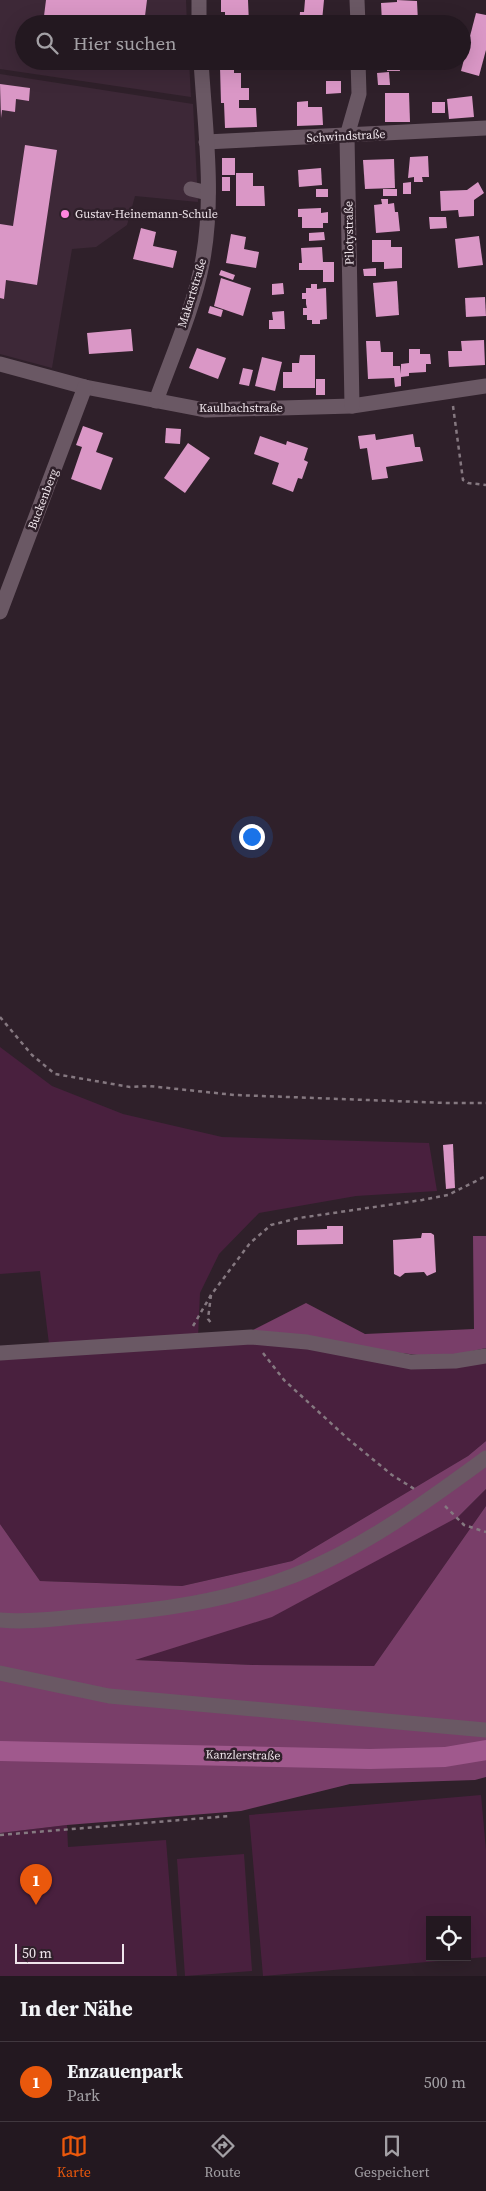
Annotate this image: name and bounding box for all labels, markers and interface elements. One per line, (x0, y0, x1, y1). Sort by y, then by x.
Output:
search box (15, 15, 471, 70)
icon: search (33, 29, 61, 57)
text: Hier suchen (73, 30, 177, 56)
street label: Schwindstraße (306, 126, 386, 146)
street label: Pilotystraße (340, 201, 358, 265)
place label: Gustav-Heinemann-Schule (75, 206, 218, 222)
marker: Gustav-Heinemann-Schule (59, 208, 71, 220)
street label: Makartstraße (174, 256, 210, 330)
street label: Kaulbachstraße (199, 400, 283, 416)
street label: Buckenberg (24, 466, 62, 532)
your location (239, 824, 265, 850)
street label: Kanzlerstraße (206, 1746, 280, 1764)
pin: 1 (20, 1864, 52, 1905)
map controls (426, 1916, 471, 1961)
button: locate (426, 1916, 471, 1961)
scale bar (15, 1941, 124, 1964)
text: 50 m (22, 1943, 52, 1963)
text: In der Nähe (20, 1994, 133, 2023)
text: Enzauenpark (67, 2058, 183, 2084)
text: 1 (32, 2071, 40, 2093)
text: 500 m (424, 2071, 466, 2093)
text: Park (67, 2084, 100, 2106)
tab: Karte (57, 2132, 91, 2182)
tab: Route (204, 2132, 241, 2182)
tab: Gespeichert (354, 2132, 429, 2182)

